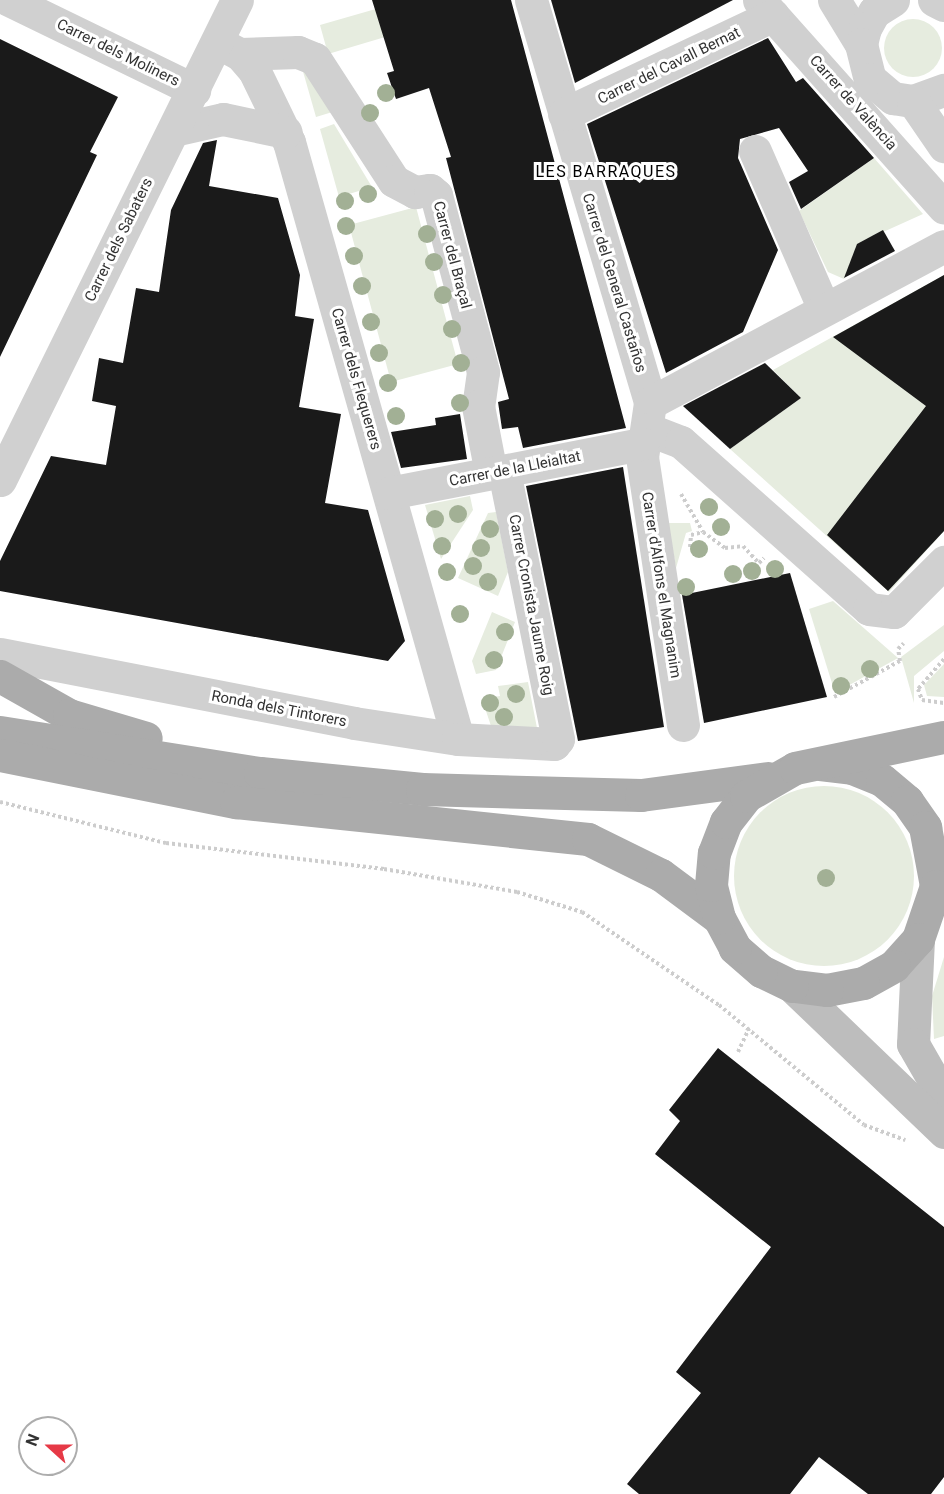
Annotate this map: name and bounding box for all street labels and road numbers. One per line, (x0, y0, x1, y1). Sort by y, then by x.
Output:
street label: Carrer dels Moliners (54, 15, 182, 91)
street label: Carrer del Cavall Bernat (595, 24, 743, 108)
street label: Carrer de València (806, 52, 900, 154)
street label: Carrer dels Sabaters (81, 175, 157, 305)
street label: Carrer del General Castaños (578, 191, 650, 375)
street label: Carrer del Braçal (429, 199, 475, 311)
street label: Carrer dels Flequerers (327, 306, 385, 452)
street label: Carrer de la Lleialtat (448, 447, 582, 491)
street label: Carrer d'Alfons el Magnanim (637, 491, 685, 679)
street label: Carrer Cronista Jaume Roig (505, 513, 557, 697)
street label: Ronda dels Tintorers (210, 687, 348, 731)

